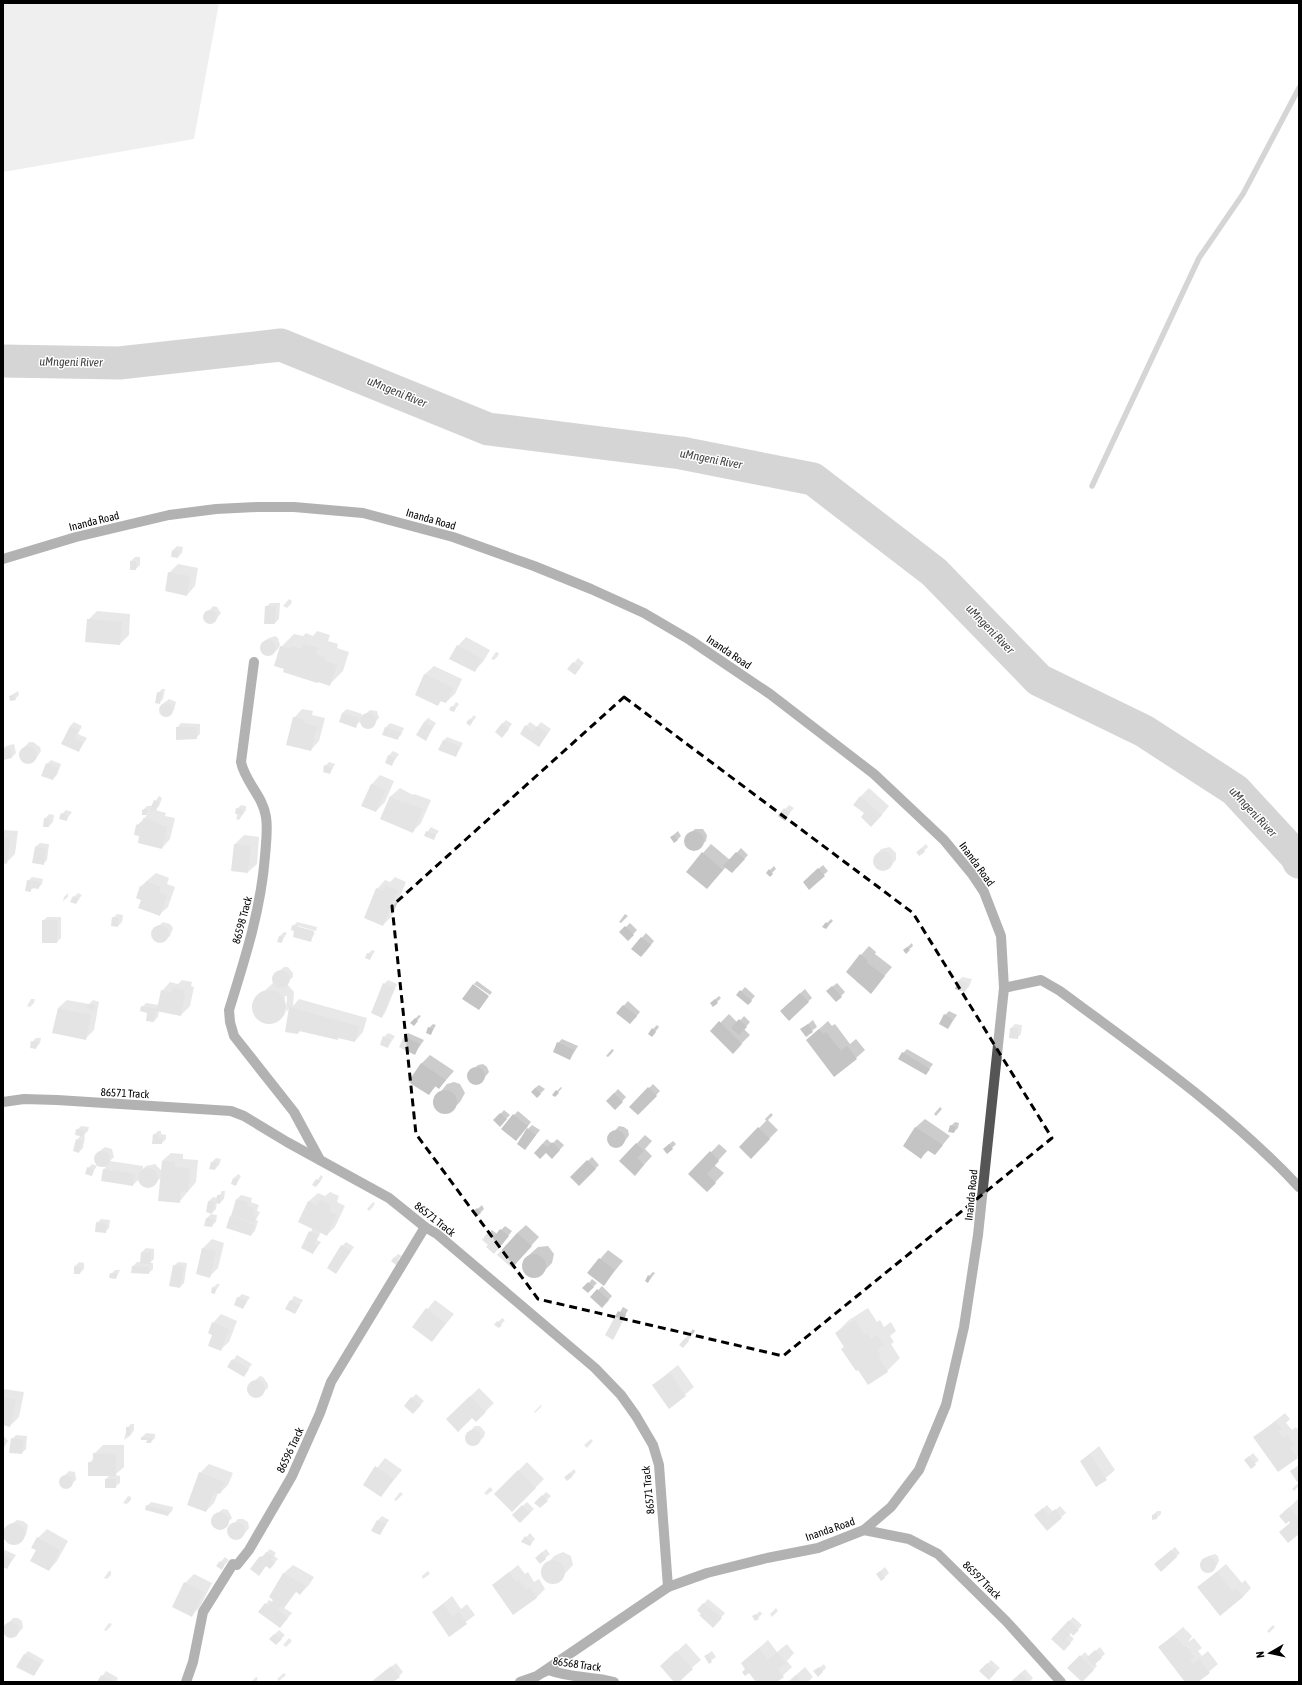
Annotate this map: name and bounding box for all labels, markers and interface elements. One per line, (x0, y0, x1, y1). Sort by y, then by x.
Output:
water label: uMngeni River (39, 354, 103, 370)
water label: uMngeni River (365, 374, 429, 411)
water label: uMngeni River (679, 446, 744, 472)
street label: Inanda Road (405, 506, 457, 532)
street label: Inanda Road (68, 509, 120, 533)
water label: uMngeni River (963, 601, 1017, 657)
street label: Inanda Road (704, 633, 754, 671)
water label: uMngeni River (1226, 784, 1280, 840)
street label: Inanda Road (957, 840, 997, 888)
street label: 86598 Track (230, 895, 254, 945)
street label: 86571 Track (100, 1086, 150, 1100)
street label: Inanda Road (962, 1169, 980, 1221)
street label: 86571 Track (412, 1199, 458, 1239)
street label: 86596 Track (274, 1425, 306, 1475)
street label: 86571 Track (639, 1465, 657, 1515)
street label: Inanda Road (804, 1515, 856, 1543)
street label: 86597 Track (961, 1559, 1004, 1602)
north arrow (1250, 1633, 1290, 1673)
text: N (1254, 1650, 1267, 1659)
street label: 86568 Track (552, 1655, 602, 1673)

